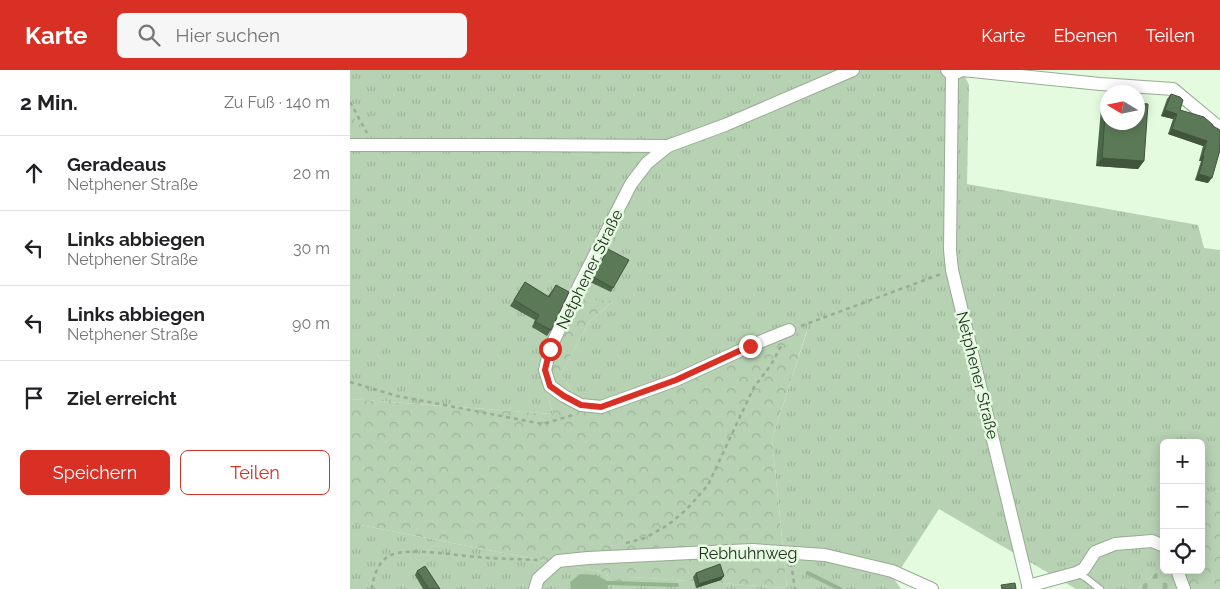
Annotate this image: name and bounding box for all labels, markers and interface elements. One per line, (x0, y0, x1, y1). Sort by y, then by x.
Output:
search box (117, 13, 467, 58)
text: Karte (25, 21, 87, 50)
icon: search (135, 21, 163, 49)
text: Hier suchen (175, 24, 280, 46)
text: Karte (981, 25, 1025, 46)
text: Ebenen (1053, 25, 1118, 46)
text: Teilen (1146, 25, 1195, 46)
north arrow (1100, 85, 1145, 130)
text: 2 Min. (20, 90, 78, 115)
text: Zu Fuß · 140 m (224, 93, 330, 112)
text: Geradeaus (67, 153, 166, 175)
icon: ahead (20, 159, 48, 187)
text: 20 m (293, 164, 330, 183)
text: Netphener Straße (67, 175, 198, 194)
street label: Netphener Straße (552, 206, 627, 332)
text: Links abbiegen (67, 228, 205, 250)
icon: left (20, 234, 48, 262)
text: 30 m (293, 239, 330, 258)
text: Netphener Straße (67, 250, 198, 269)
text: Links abbiegen (67, 303, 205, 325)
icon: left (20, 309, 48, 337)
street label: Netphener Straße (952, 309, 1003, 441)
text: 90 m (292, 314, 330, 333)
text: Netphener Straße (67, 325, 198, 344)
route end (739, 335, 762, 358)
route start (539, 338, 562, 361)
icon: arrive (20, 384, 48, 412)
text: Ziel erreicht (67, 387, 177, 409)
map controls (1160, 439, 1205, 574)
button: + (1160, 439, 1205, 484)
button: Speichern (20, 450, 170, 495)
button: Teilen (180, 450, 330, 495)
button: − (1160, 484, 1205, 529)
button: locate (1160, 529, 1205, 574)
street label: Rebhuhnweg (699, 544, 797, 563)

